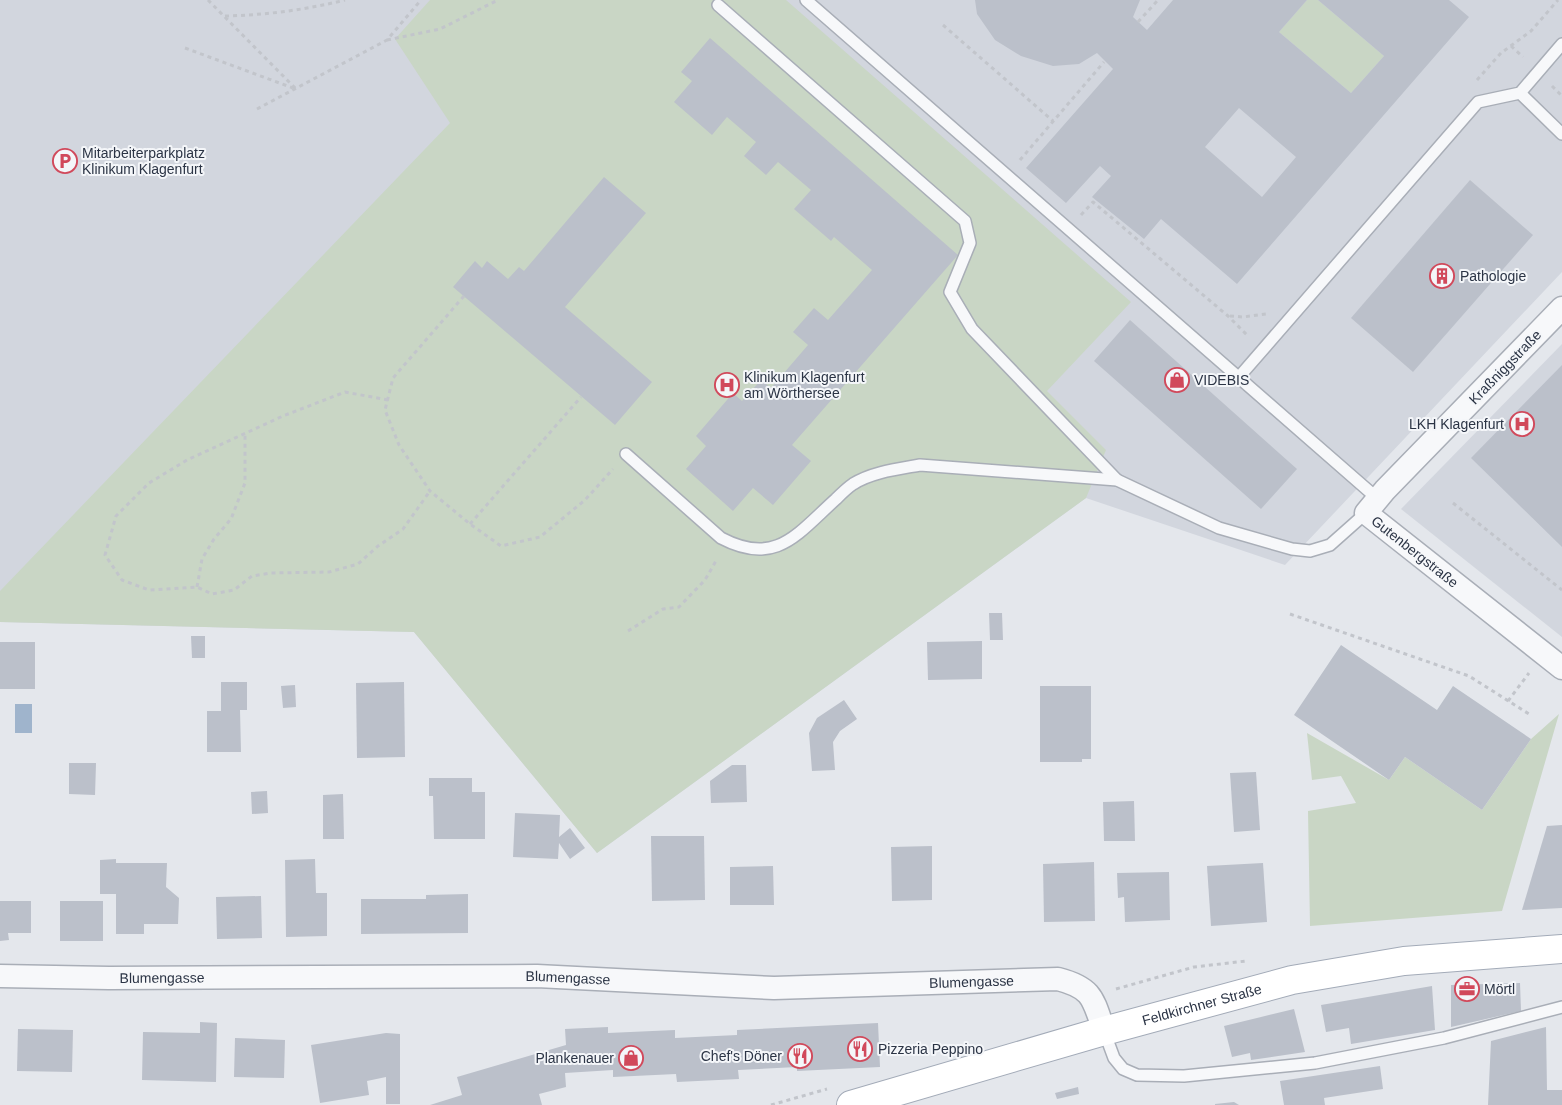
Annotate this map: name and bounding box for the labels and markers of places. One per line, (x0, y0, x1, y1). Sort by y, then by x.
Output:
place label: Mitarbeiterparkplatz Klinikum Klagenfurt (82, 145, 205, 177)
parking icon: Mitarbeiterparkplatz Klinikum Klagenfurt (52, 148, 78, 174)
building icon: Pathologie (1429, 263, 1455, 289)
place label: Pathologie (1460, 268, 1526, 284)
shop icon: VIDEBIS (1164, 367, 1190, 393)
place label: Klinikum Klagenfurt am Wörthersee (744, 369, 865, 401)
hospital icon: Klinikum Klagenfurt am Wörthersee (714, 372, 740, 398)
place label: VIDEBIS (1194, 372, 1249, 388)
hospital icon: LKH Klagenfurt (1509, 411, 1535, 437)
place label: LKH Klagenfurt (1409, 416, 1504, 432)
office icon: Mörtl (1454, 976, 1480, 1002)
place label: Mörtl (1484, 981, 1515, 997)
restaurant icon: Pizzeria Peppino (847, 1036, 873, 1062)
place label: Pizzeria Peppino (878, 1041, 983, 1057)
restaurant icon: Chef's Döner (787, 1043, 813, 1069)
shop icon: Plankenauer (618, 1045, 644, 1071)
place label: Chef's Döner (701, 1048, 782, 1064)
place label: Plankenauer (535, 1050, 614, 1066)

